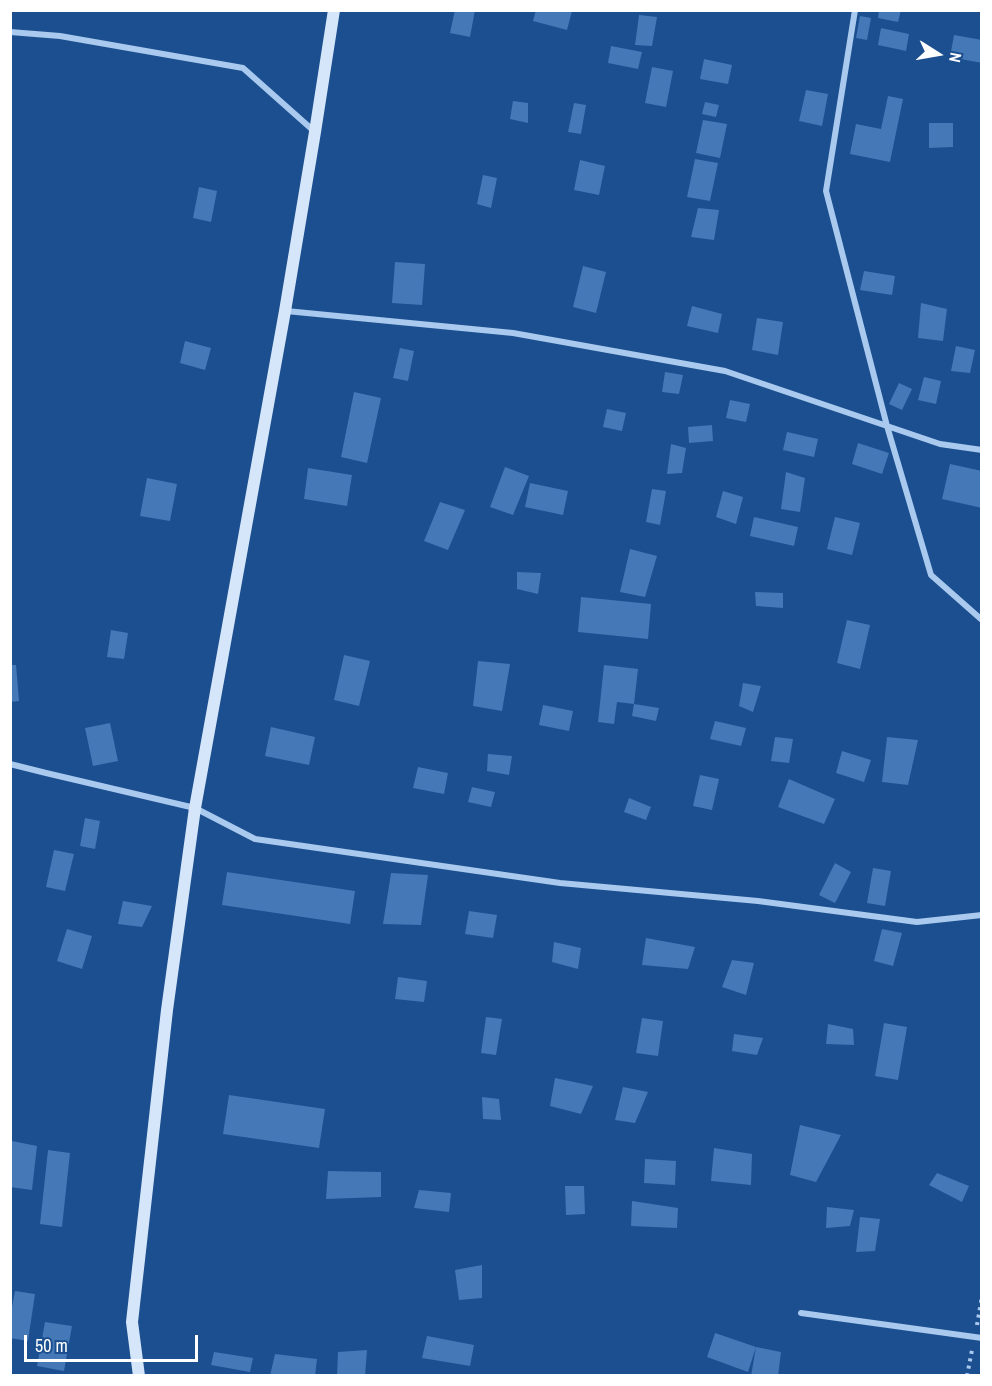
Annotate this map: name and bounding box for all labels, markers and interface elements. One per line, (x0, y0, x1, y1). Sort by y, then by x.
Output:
north arrow (908, 24, 968, 84)
text: N (944, 51, 967, 64)
scale bar (27, 1323, 201, 1361)
text: 50 m (35, 1333, 68, 1358)

